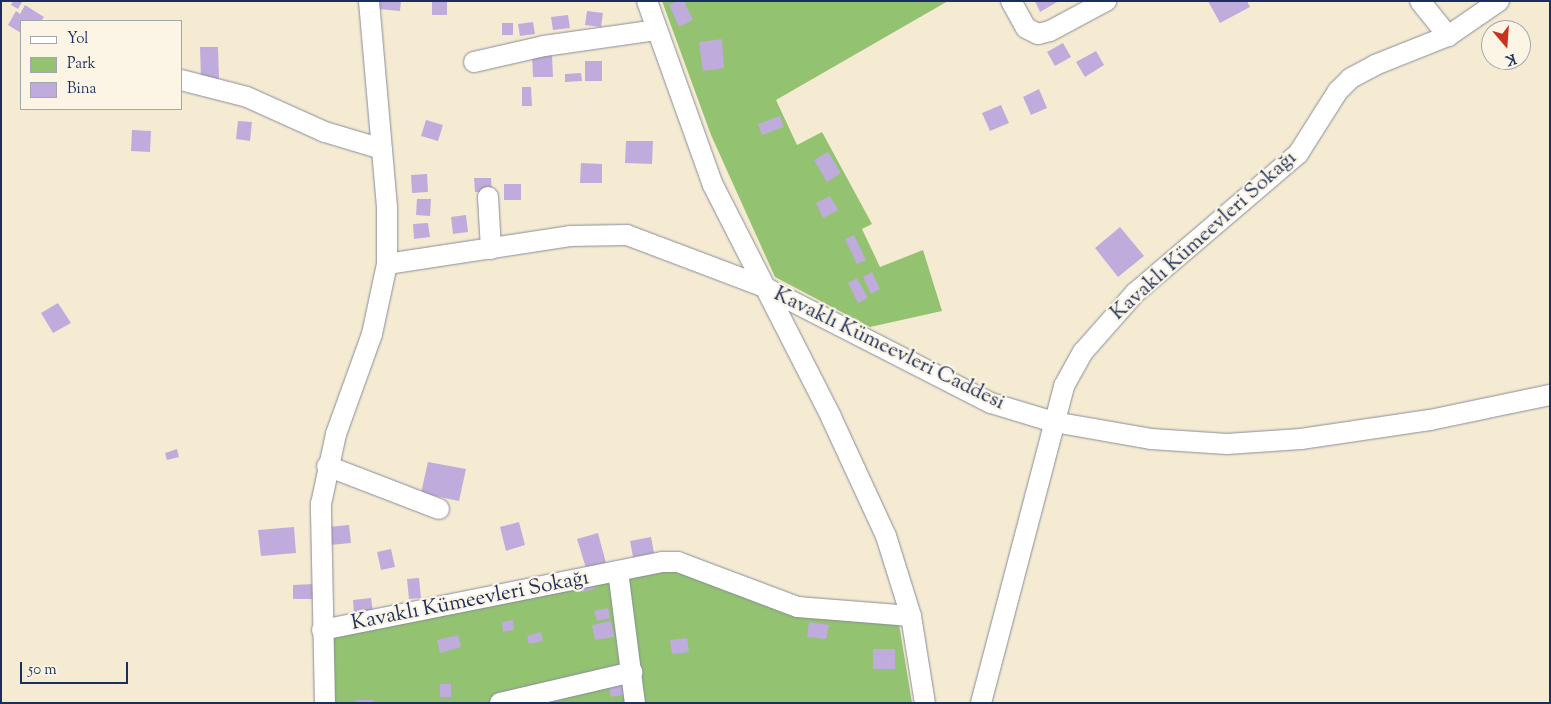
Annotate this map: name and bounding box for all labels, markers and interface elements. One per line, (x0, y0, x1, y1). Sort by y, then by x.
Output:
legend (20, 20, 182, 110)
north arrow (1481, 20, 1531, 70)
text: Yol (67, 29, 89, 50)
text: K (1502, 47, 1518, 69)
text: Park (67, 54, 96, 75)
text: Bina (67, 79, 97, 100)
street label: Kavaklı Kümeevleri Sokağı (1106, 146, 1302, 326)
street label: Kavaklı Kümeevleri Caddesi (769, 282, 1009, 416)
street label: Kavaklı Kümeevleri Sokağı (349, 566, 591, 636)
scale bar (22, 652, 130, 684)
text: 50 m (28, 660, 57, 681)

